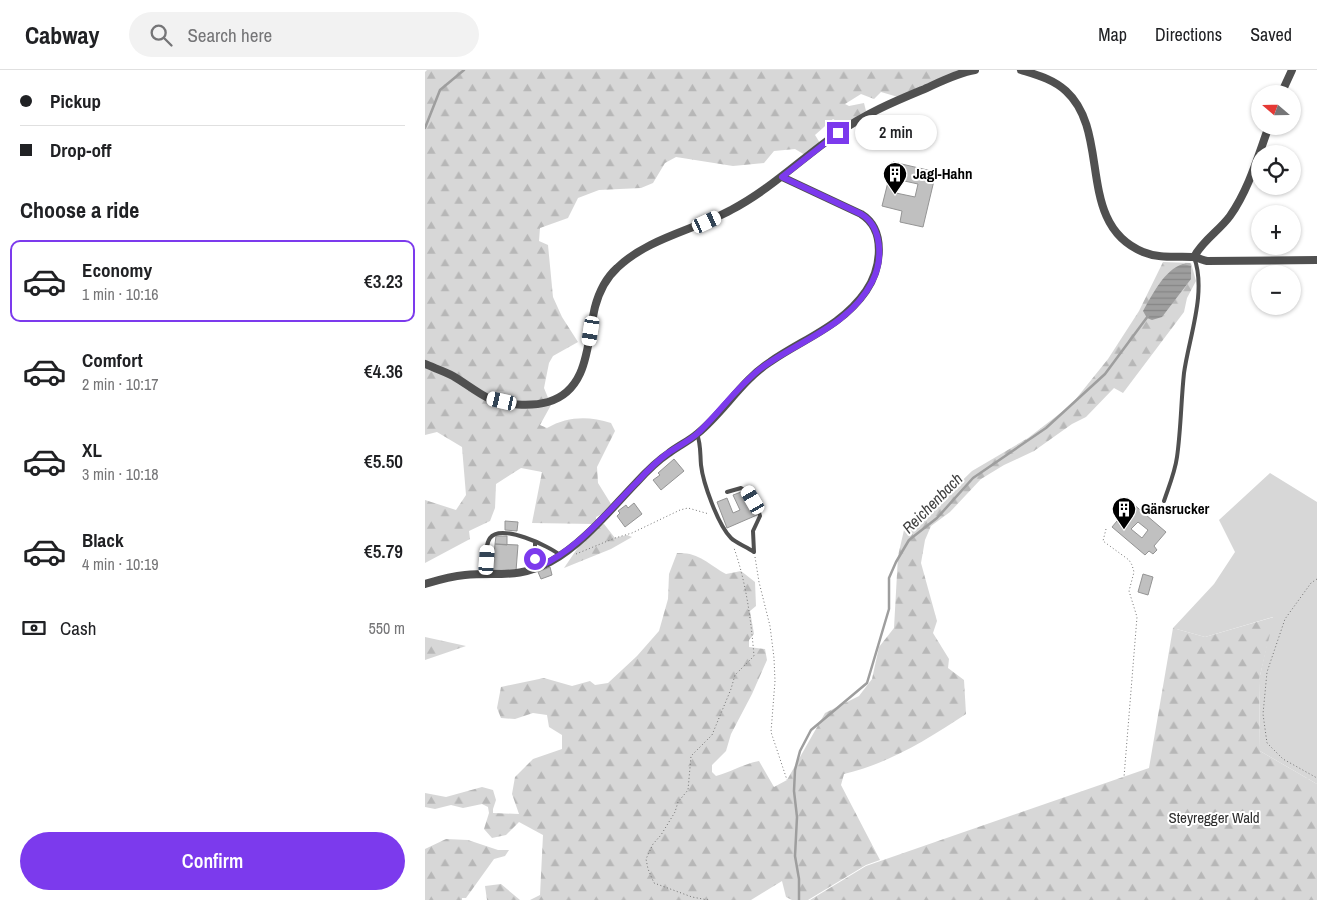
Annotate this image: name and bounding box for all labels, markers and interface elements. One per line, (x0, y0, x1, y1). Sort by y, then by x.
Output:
search box (129, 12, 479, 57)
text: Cabway (25, 19, 99, 51)
icon: search (147, 21, 175, 49)
text: Search here (187, 22, 272, 48)
text: Map (1098, 22, 1127, 47)
text: Directions (1155, 22, 1222, 47)
text: Saved (1250, 22, 1292, 47)
north arrow (1251, 85, 1301, 135)
map controls (1251, 85, 1301, 315)
text: Pickup (50, 88, 101, 114)
callout: 2 min (855, 116, 938, 150)
text: 2 min (879, 121, 913, 143)
route end (827, 122, 849, 144)
text: Drop-off (50, 137, 111, 163)
button: locate (1251, 145, 1301, 195)
building icon: Jagl-Hahn (882, 161, 908, 195)
place label: Jagl-Hahn (913, 163, 972, 184)
text: Choose a ride (20, 195, 139, 225)
button: + (1251, 205, 1301, 255)
car (690, 209, 723, 235)
text: Economy (82, 257, 152, 283)
icon: car (22, 259, 67, 304)
button: − (1251, 265, 1301, 315)
text: €3.23 (364, 268, 403, 294)
text: 1 min · 10:16 (82, 283, 159, 305)
car (581, 315, 600, 347)
text: Comfort (82, 347, 143, 373)
icon: car (22, 349, 67, 394)
text: €4.36 (364, 358, 403, 384)
text: 2 min · 10:17 (82, 373, 159, 395)
car (485, 390, 518, 412)
text: XL (82, 437, 102, 463)
icon: car (22, 439, 67, 484)
text: €5.50 (364, 448, 403, 474)
text: 3 min · 10:18 (82, 463, 159, 485)
water label: Reichenbach (897, 468, 967, 538)
car (739, 483, 766, 517)
building icon: Gänsrucker (1111, 496, 1137, 530)
place label: Gänsrucker (1141, 498, 1210, 519)
text: Black (82, 527, 124, 553)
icon: car (22, 529, 67, 574)
text: €5.79 (364, 538, 403, 564)
car (478, 545, 495, 575)
route start (524, 548, 546, 570)
text: 4 min · 10:19 (82, 553, 159, 575)
icon: cash (20, 614, 48, 642)
text: Cash (60, 615, 96, 641)
text: 550 m (369, 617, 405, 639)
park label: Steyregger Wald (1168, 807, 1260, 828)
button: Confirm (20, 832, 405, 890)

